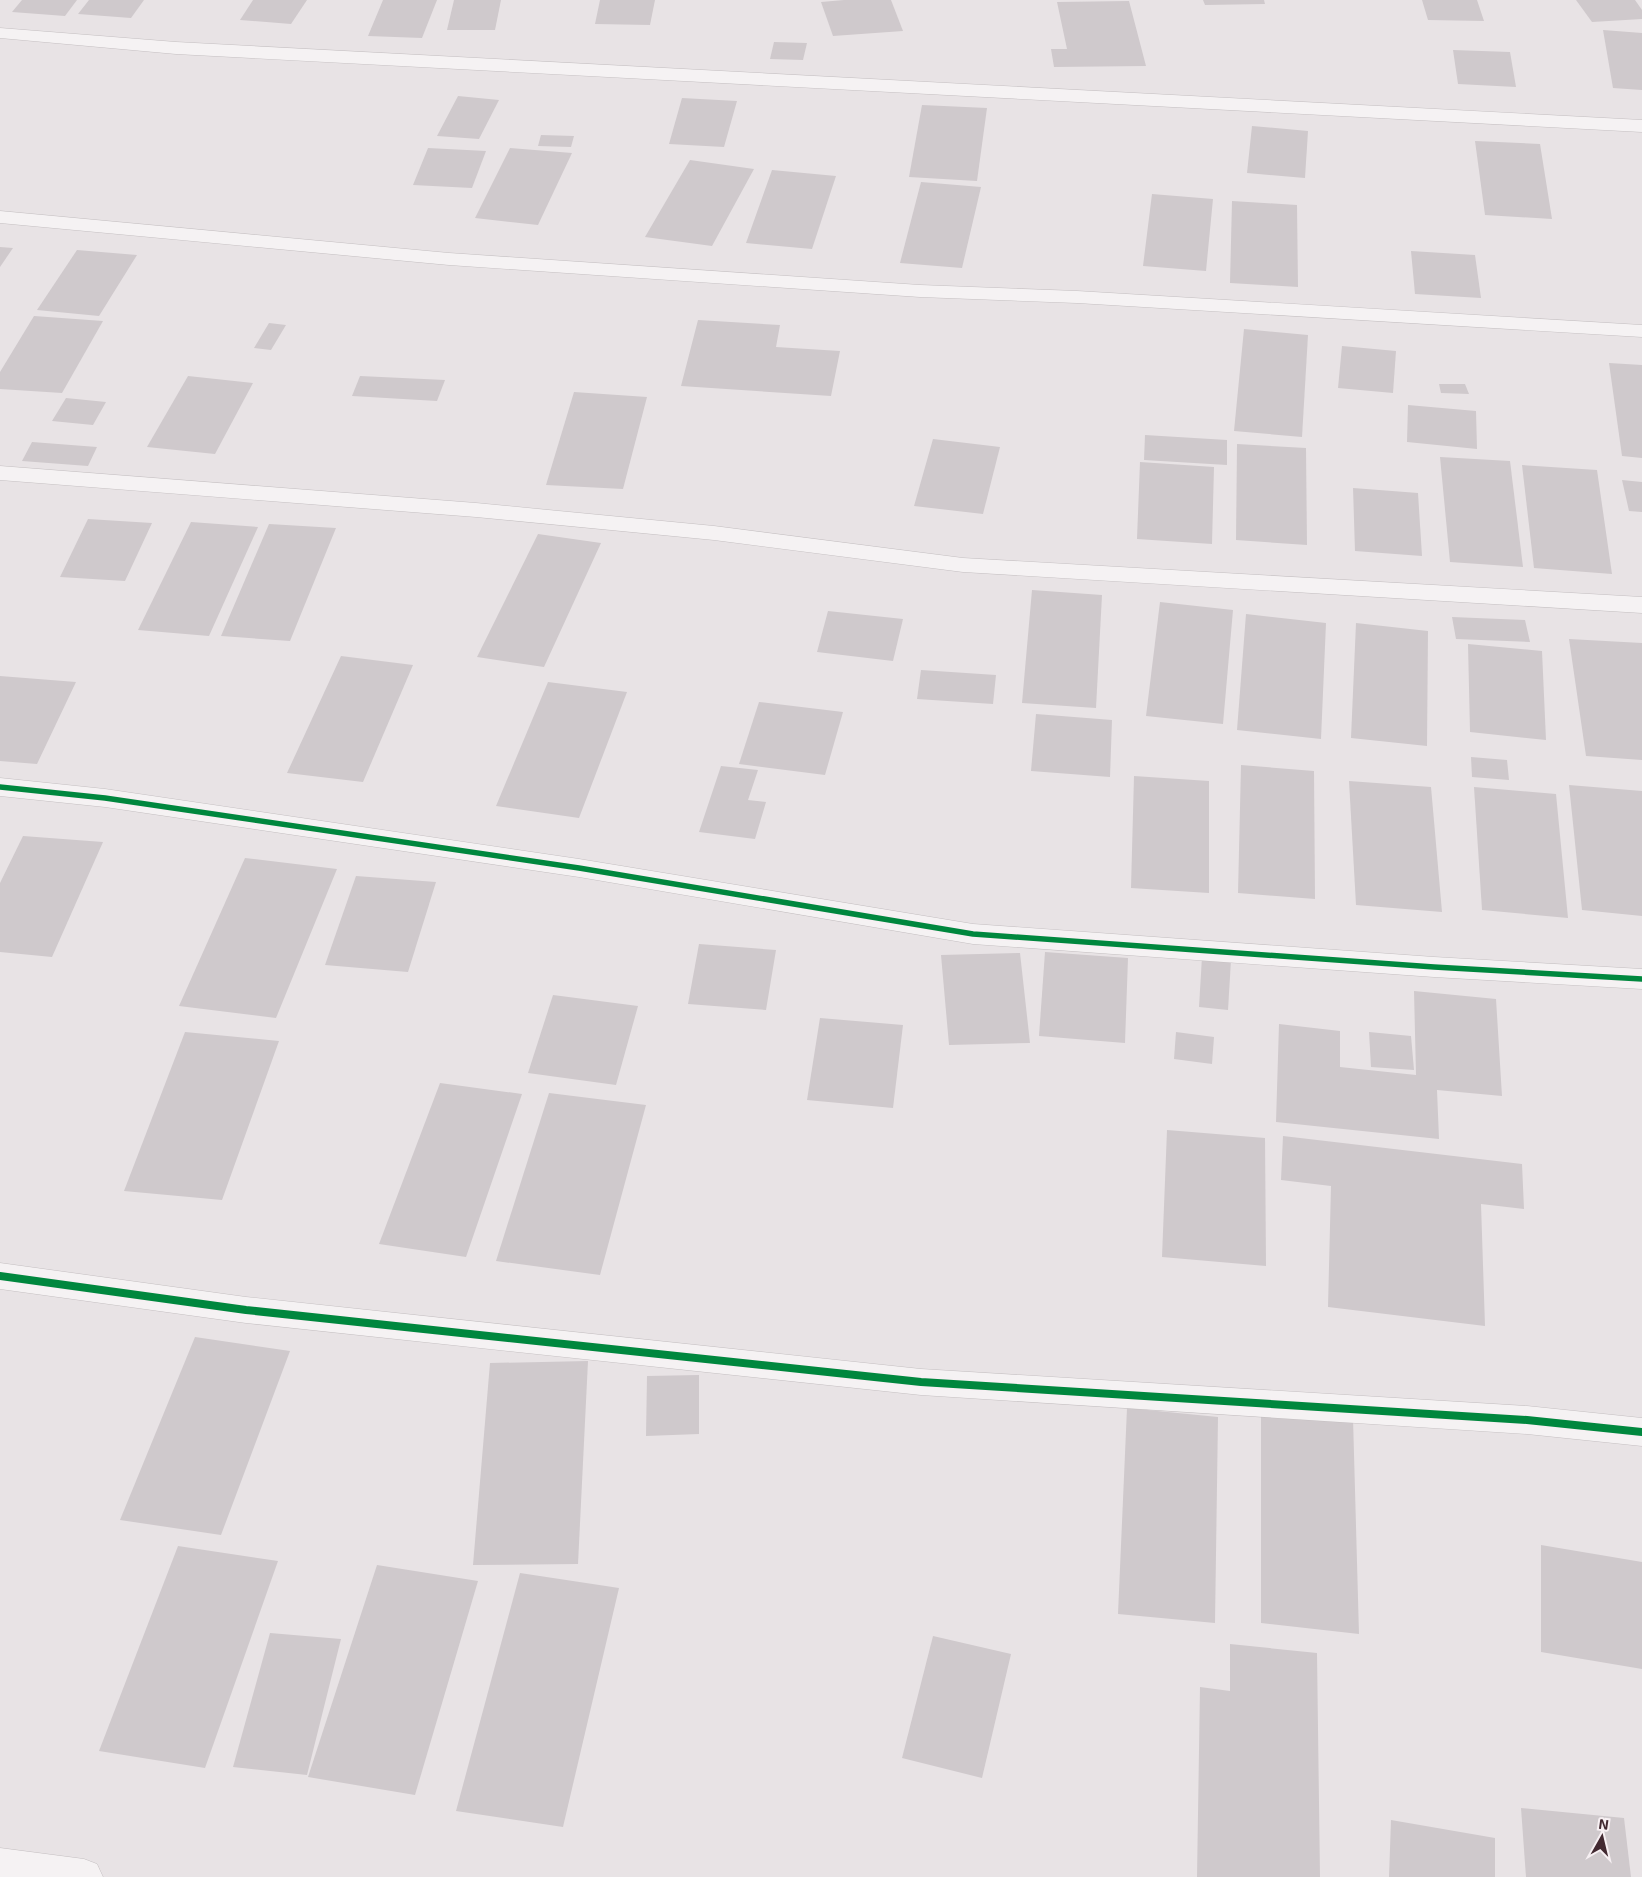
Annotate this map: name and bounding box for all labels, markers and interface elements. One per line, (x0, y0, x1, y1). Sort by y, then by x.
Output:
north arrow (1577, 1812, 1627, 1862)
text: N (1598, 1815, 1610, 1833)

